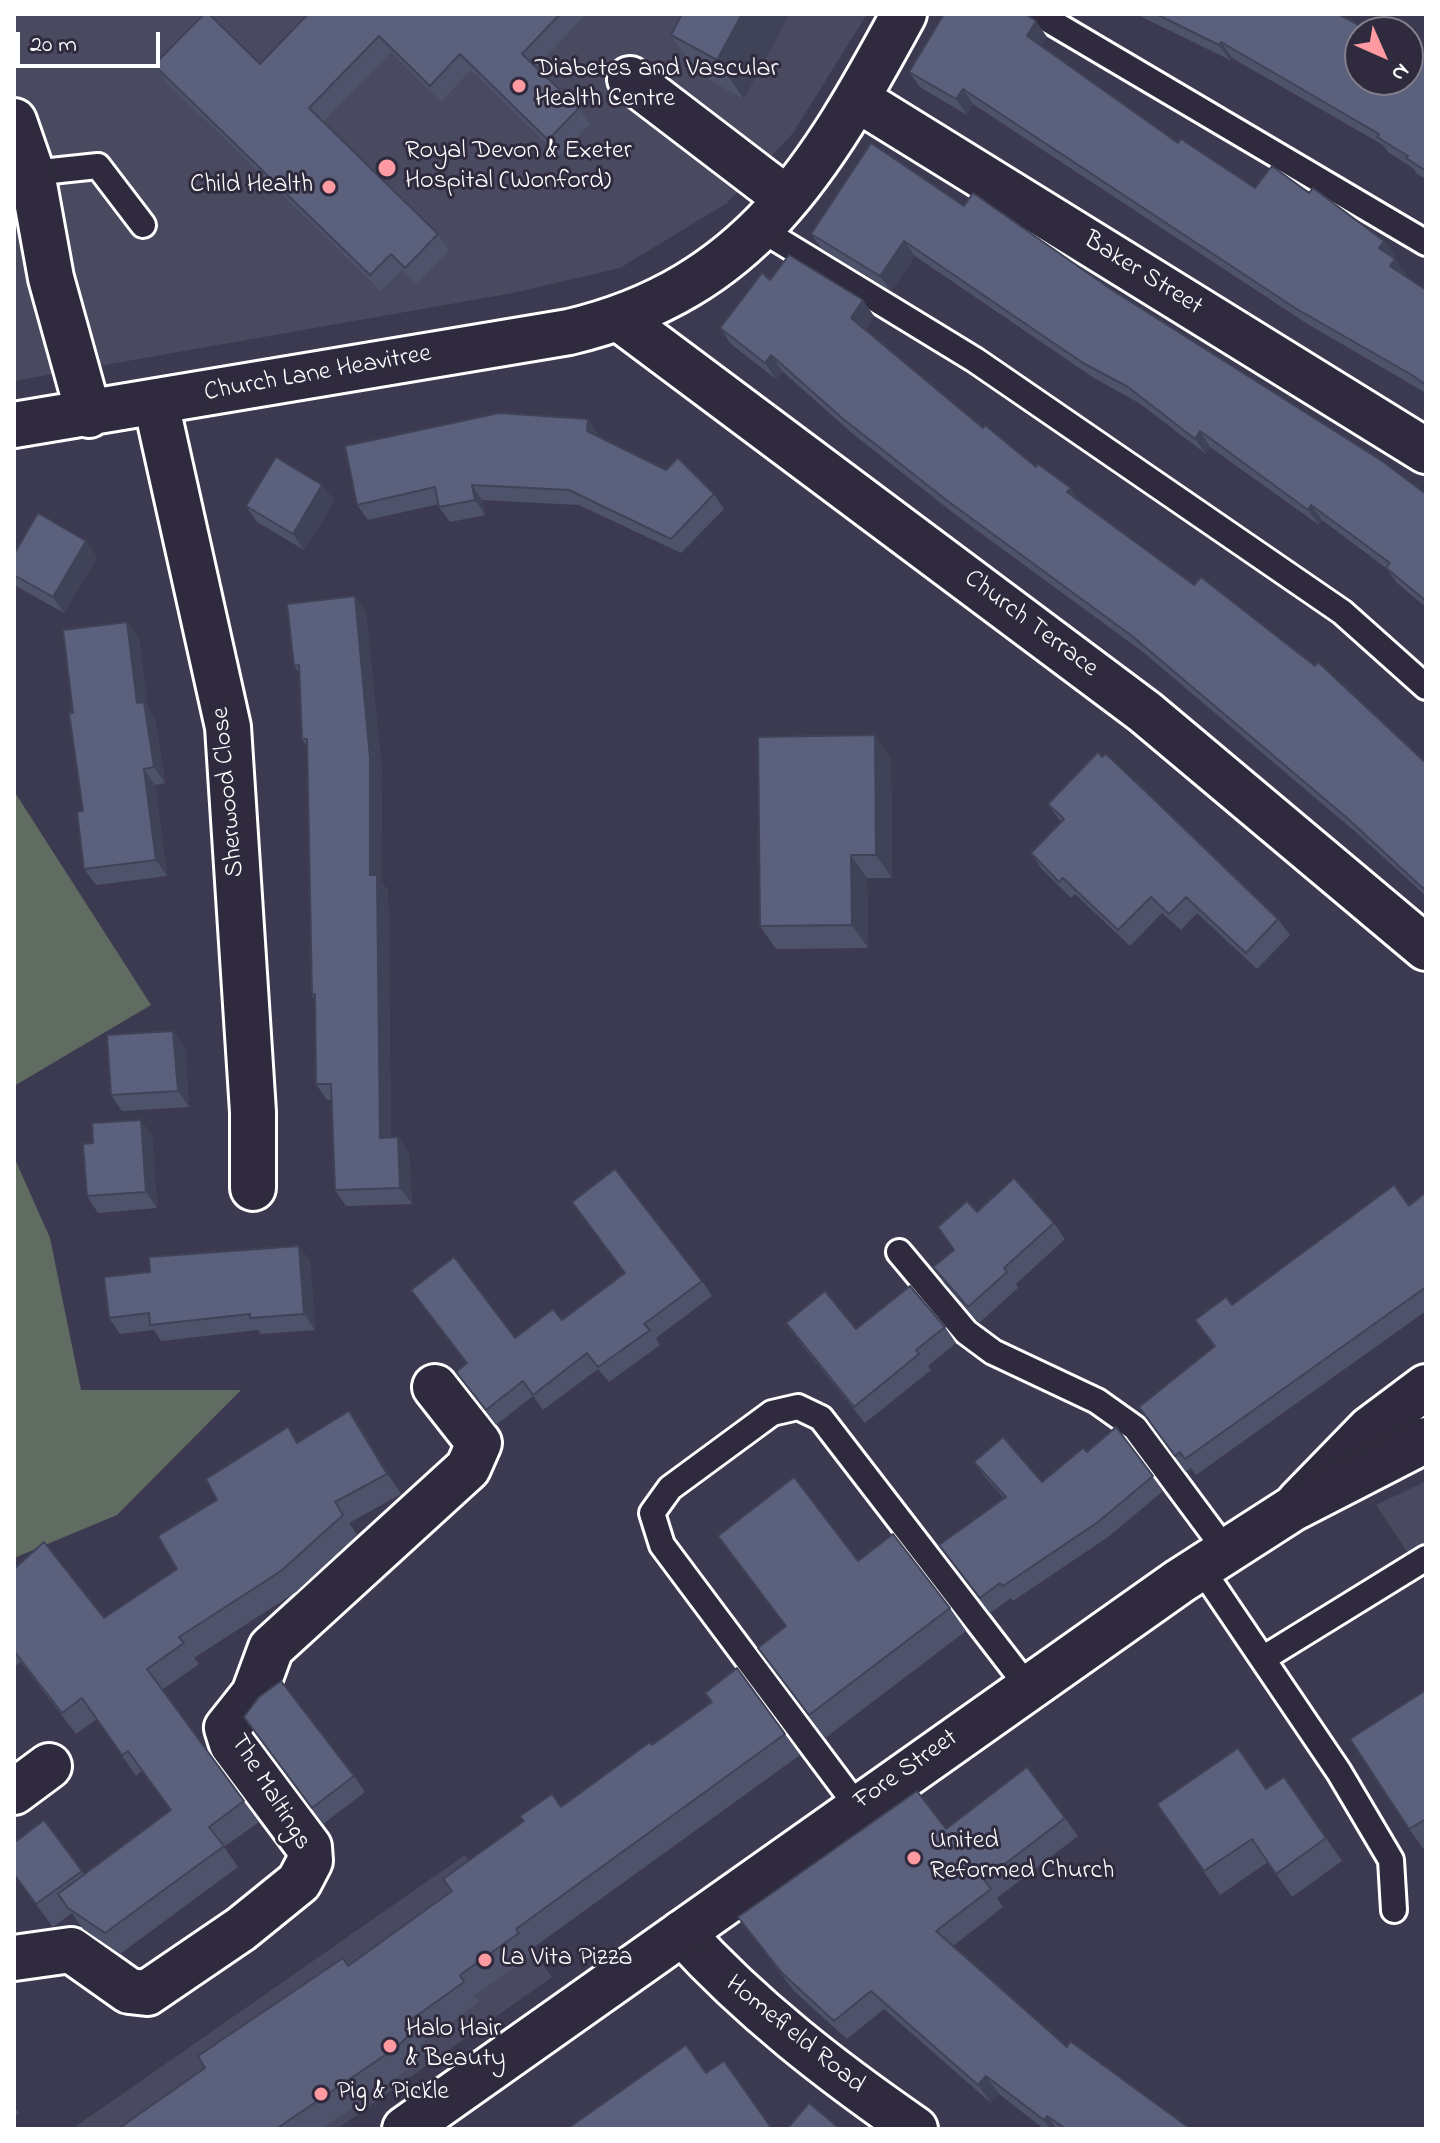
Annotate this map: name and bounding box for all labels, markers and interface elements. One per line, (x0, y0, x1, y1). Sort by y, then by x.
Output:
scale bar (20, 16, 164, 66)
north arrow (1344, 16, 1424, 96)
text: 20 m (30, 28, 77, 63)
place label: Diabetes and Vascular Health Centre (535, 55, 779, 116)
text: N (1383, 55, 1416, 88)
marker: Diabetes and Vascular Health Centre (510, 77, 528, 95)
place label: Royal Devon & Exeter Hospital (Wonford) (405, 137, 632, 198)
marker: Royal Devon & Exeter Hospital (Wonford) (376, 157, 398, 179)
place label: Child Health (190, 171, 313, 203)
marker: Child Health (320, 178, 338, 196)
street label: Baker Street (1077, 226, 1207, 324)
street label: Church Lane Heavitree (202, 340, 434, 410)
street label: Church Terrace (957, 564, 1103, 686)
street label: Sherwood Close (207, 706, 253, 878)
street label: Fore Street (849, 1724, 965, 1818)
street label: The Maltings (221, 1729, 317, 1857)
place label: United Reformed Church (930, 1827, 1114, 1888)
marker: United Reformed Church (905, 1849, 923, 1867)
place label: La Vita Pizza (501, 1944, 633, 1976)
marker: La Vita Pizza (476, 1951, 494, 1969)
street label: Homefield Road (718, 1970, 870, 2102)
place label: Halo Hair & Beauty (406, 2015, 506, 2076)
marker: Halo Hair & Beauty (381, 2037, 399, 2055)
place label: Pig & Pickle (337, 2078, 449, 2110)
marker: Pig & Pickle (312, 2085, 330, 2103)

